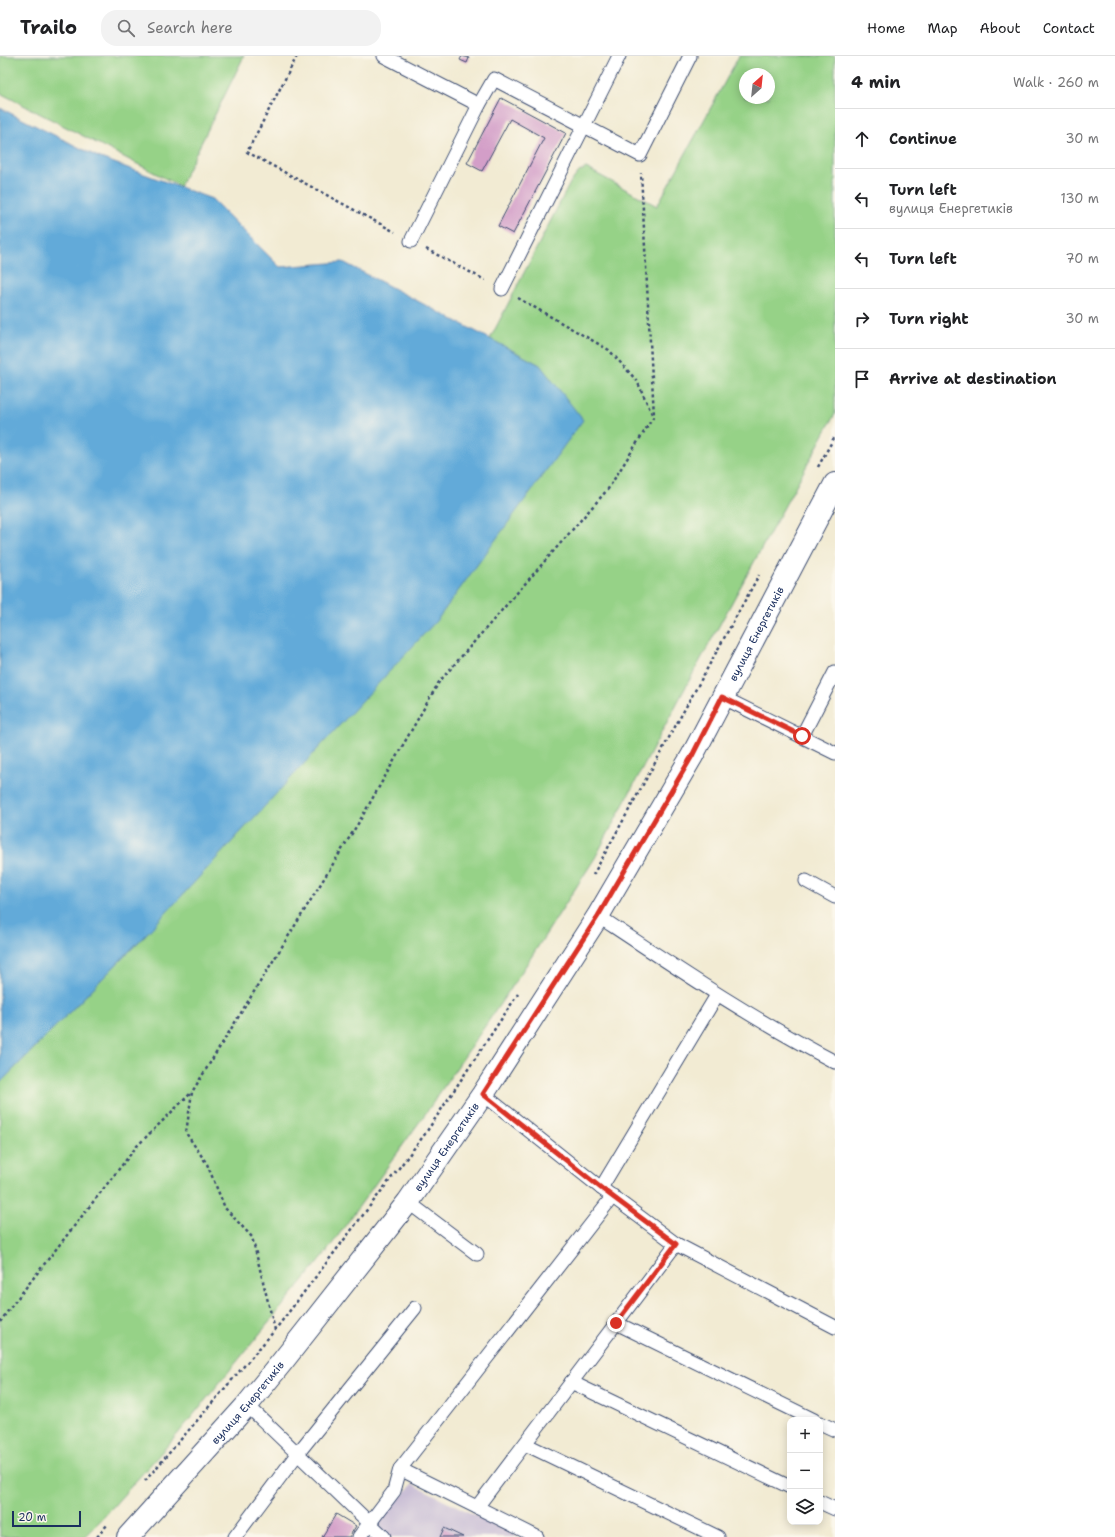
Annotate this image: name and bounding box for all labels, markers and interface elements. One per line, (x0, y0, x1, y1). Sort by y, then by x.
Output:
search box (101, 10, 381, 46)
text: Trailo (20, 15, 77, 40)
icon: search (115, 17, 137, 39)
text: Search here (147, 18, 233, 38)
text: Home (867, 19, 906, 37)
text: Map (928, 19, 958, 37)
text: About (980, 19, 1021, 37)
text: Contact (1043, 19, 1095, 37)
north arrow (739, 68, 775, 104)
text: 4 min (851, 71, 901, 93)
text: Walk · 260 m (1013, 74, 1099, 91)
icon: ahead (851, 128, 873, 150)
text: Continue (889, 129, 957, 149)
text: 30 m (1065, 130, 1099, 147)
text: Turn left (889, 180, 957, 200)
icon: left (851, 188, 873, 210)
text: 130 m (1061, 190, 1099, 207)
text: вулиця Енергетиків (889, 200, 1013, 217)
icon: left (851, 248, 873, 270)
text: Turn left (889, 249, 957, 269)
text: 70 m (1065, 250, 1099, 267)
icon: right (851, 308, 873, 330)
text: Turn right (889, 309, 969, 329)
text: 30 m (1065, 310, 1099, 327)
icon: arrive (851, 368, 873, 390)
text: Arrive at destination (889, 369, 1057, 389)
street label: вулиця Енергетиків (725, 584, 787, 684)
route start (793, 727, 811, 745)
street label: вулиця Енергетиків (410, 1099, 483, 1194)
route end (607, 1314, 625, 1332)
street label: вулиця Енергетиків (208, 1358, 287, 1447)
map controls (787, 1417, 823, 1525)
button: + (787, 1417, 823, 1453)
button: − (787, 1453, 823, 1489)
button: layers (787, 1489, 823, 1525)
scale bar (12, 1509, 81, 1528)
text: 20 m (18, 1510, 46, 1525)

